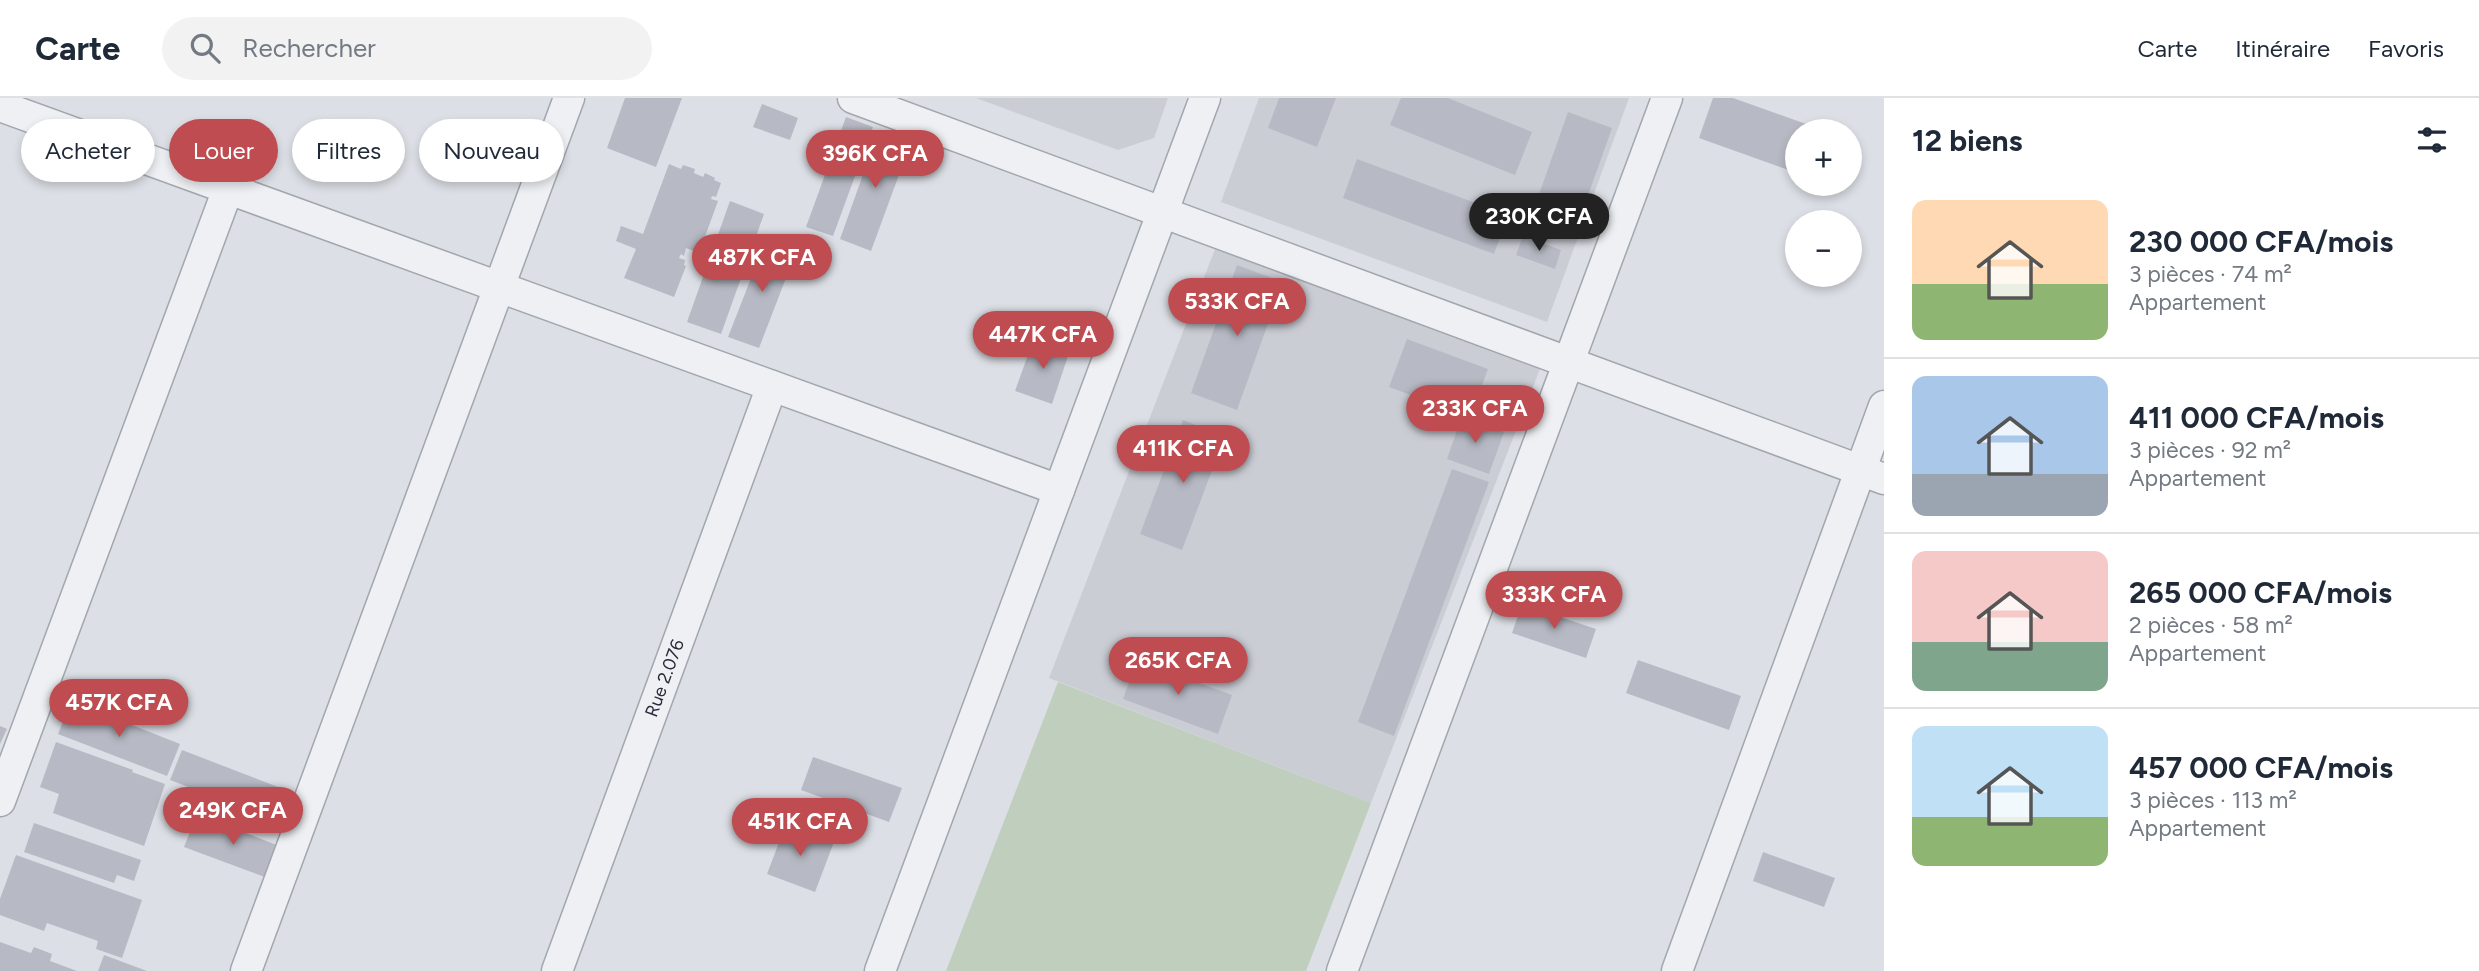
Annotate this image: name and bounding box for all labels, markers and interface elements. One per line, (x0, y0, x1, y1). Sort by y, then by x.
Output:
search box (162, 17, 652, 80)
text: Carte (35, 29, 120, 68)
icon: search (186, 29, 224, 67)
text: Rechercher (242, 32, 376, 64)
text: Carte (2137, 34, 2197, 63)
text: Itinéraire (2235, 34, 2330, 63)
text: Favoris (2368, 34, 2444, 63)
chip: Acheter (21, 119, 155, 182)
chip: Louer (169, 119, 278, 182)
chip: Filtres (292, 119, 405, 182)
chip: Nouveau (419, 119, 564, 182)
map controls (1785, 119, 1862, 287)
button: + (1785, 119, 1862, 196)
icon: filters (2413, 121, 2451, 159)
text: 12 biens (1912, 122, 2023, 159)
pin: 396K CFA (803, 130, 947, 190)
text: 396K CFA (822, 139, 928, 167)
pin: 230K CFA (1467, 194, 1611, 253)
text: 230K CFA (1485, 202, 1593, 230)
button: − (1785, 210, 1862, 287)
text: 230 000 CFA/mois (2129, 223, 2393, 260)
icon: home (1968, 228, 2052, 312)
pin: 487K CFA (690, 234, 834, 294)
text: 487K CFA (708, 243, 816, 271)
text: 3 pièces · 74 m² (2129, 260, 2292, 288)
pin: 533K CFA (1165, 278, 1309, 338)
text: 533K CFA (1184, 287, 1290, 315)
text: Appartement (2129, 288, 2266, 316)
pin: 447K CFA (971, 312, 1115, 371)
text: 447K CFA (989, 320, 1097, 348)
pin: 233K CFA (1403, 386, 1547, 445)
text: 233K CFA (1422, 394, 1528, 422)
text: 411 000 CFA/mois (2129, 399, 2384, 436)
icon: home (1968, 404, 2052, 488)
pin: 411K CFA (1111, 426, 1255, 485)
text: 411K CFA (1133, 434, 1233, 462)
text: 3 pièces · 92 m² (2129, 436, 2291, 464)
text: Appartement (2129, 464, 2266, 492)
pin: 333K CFA (1482, 572, 1626, 631)
text: 265 000 CFA/mois (2129, 574, 2392, 611)
icon: home (1968, 579, 2052, 663)
text: 333K CFA (1502, 580, 1607, 608)
text: 2 pièces · 58 m² (2129, 611, 2293, 639)
street label: Rue 2.076 (640, 636, 689, 720)
pin: 265K CFA (1106, 638, 1250, 697)
text: Appartement (2129, 639, 2266, 667)
text: 265K CFA (1125, 646, 1231, 674)
pin: 457K CFA (47, 680, 191, 739)
text: 457K CFA (65, 688, 173, 716)
text: 457 000 CFA/mois (2129, 749, 2393, 786)
icon: home (1968, 754, 2052, 838)
text: 3 pièces · 113 m² (2129, 786, 2297, 814)
pin: 249K CFA (161, 788, 305, 847)
text: 249K CFA (179, 796, 287, 824)
pin: 451K CFA (728, 798, 872, 858)
text: 451K CFA (748, 807, 852, 835)
text: Appartement (2129, 814, 2266, 842)

